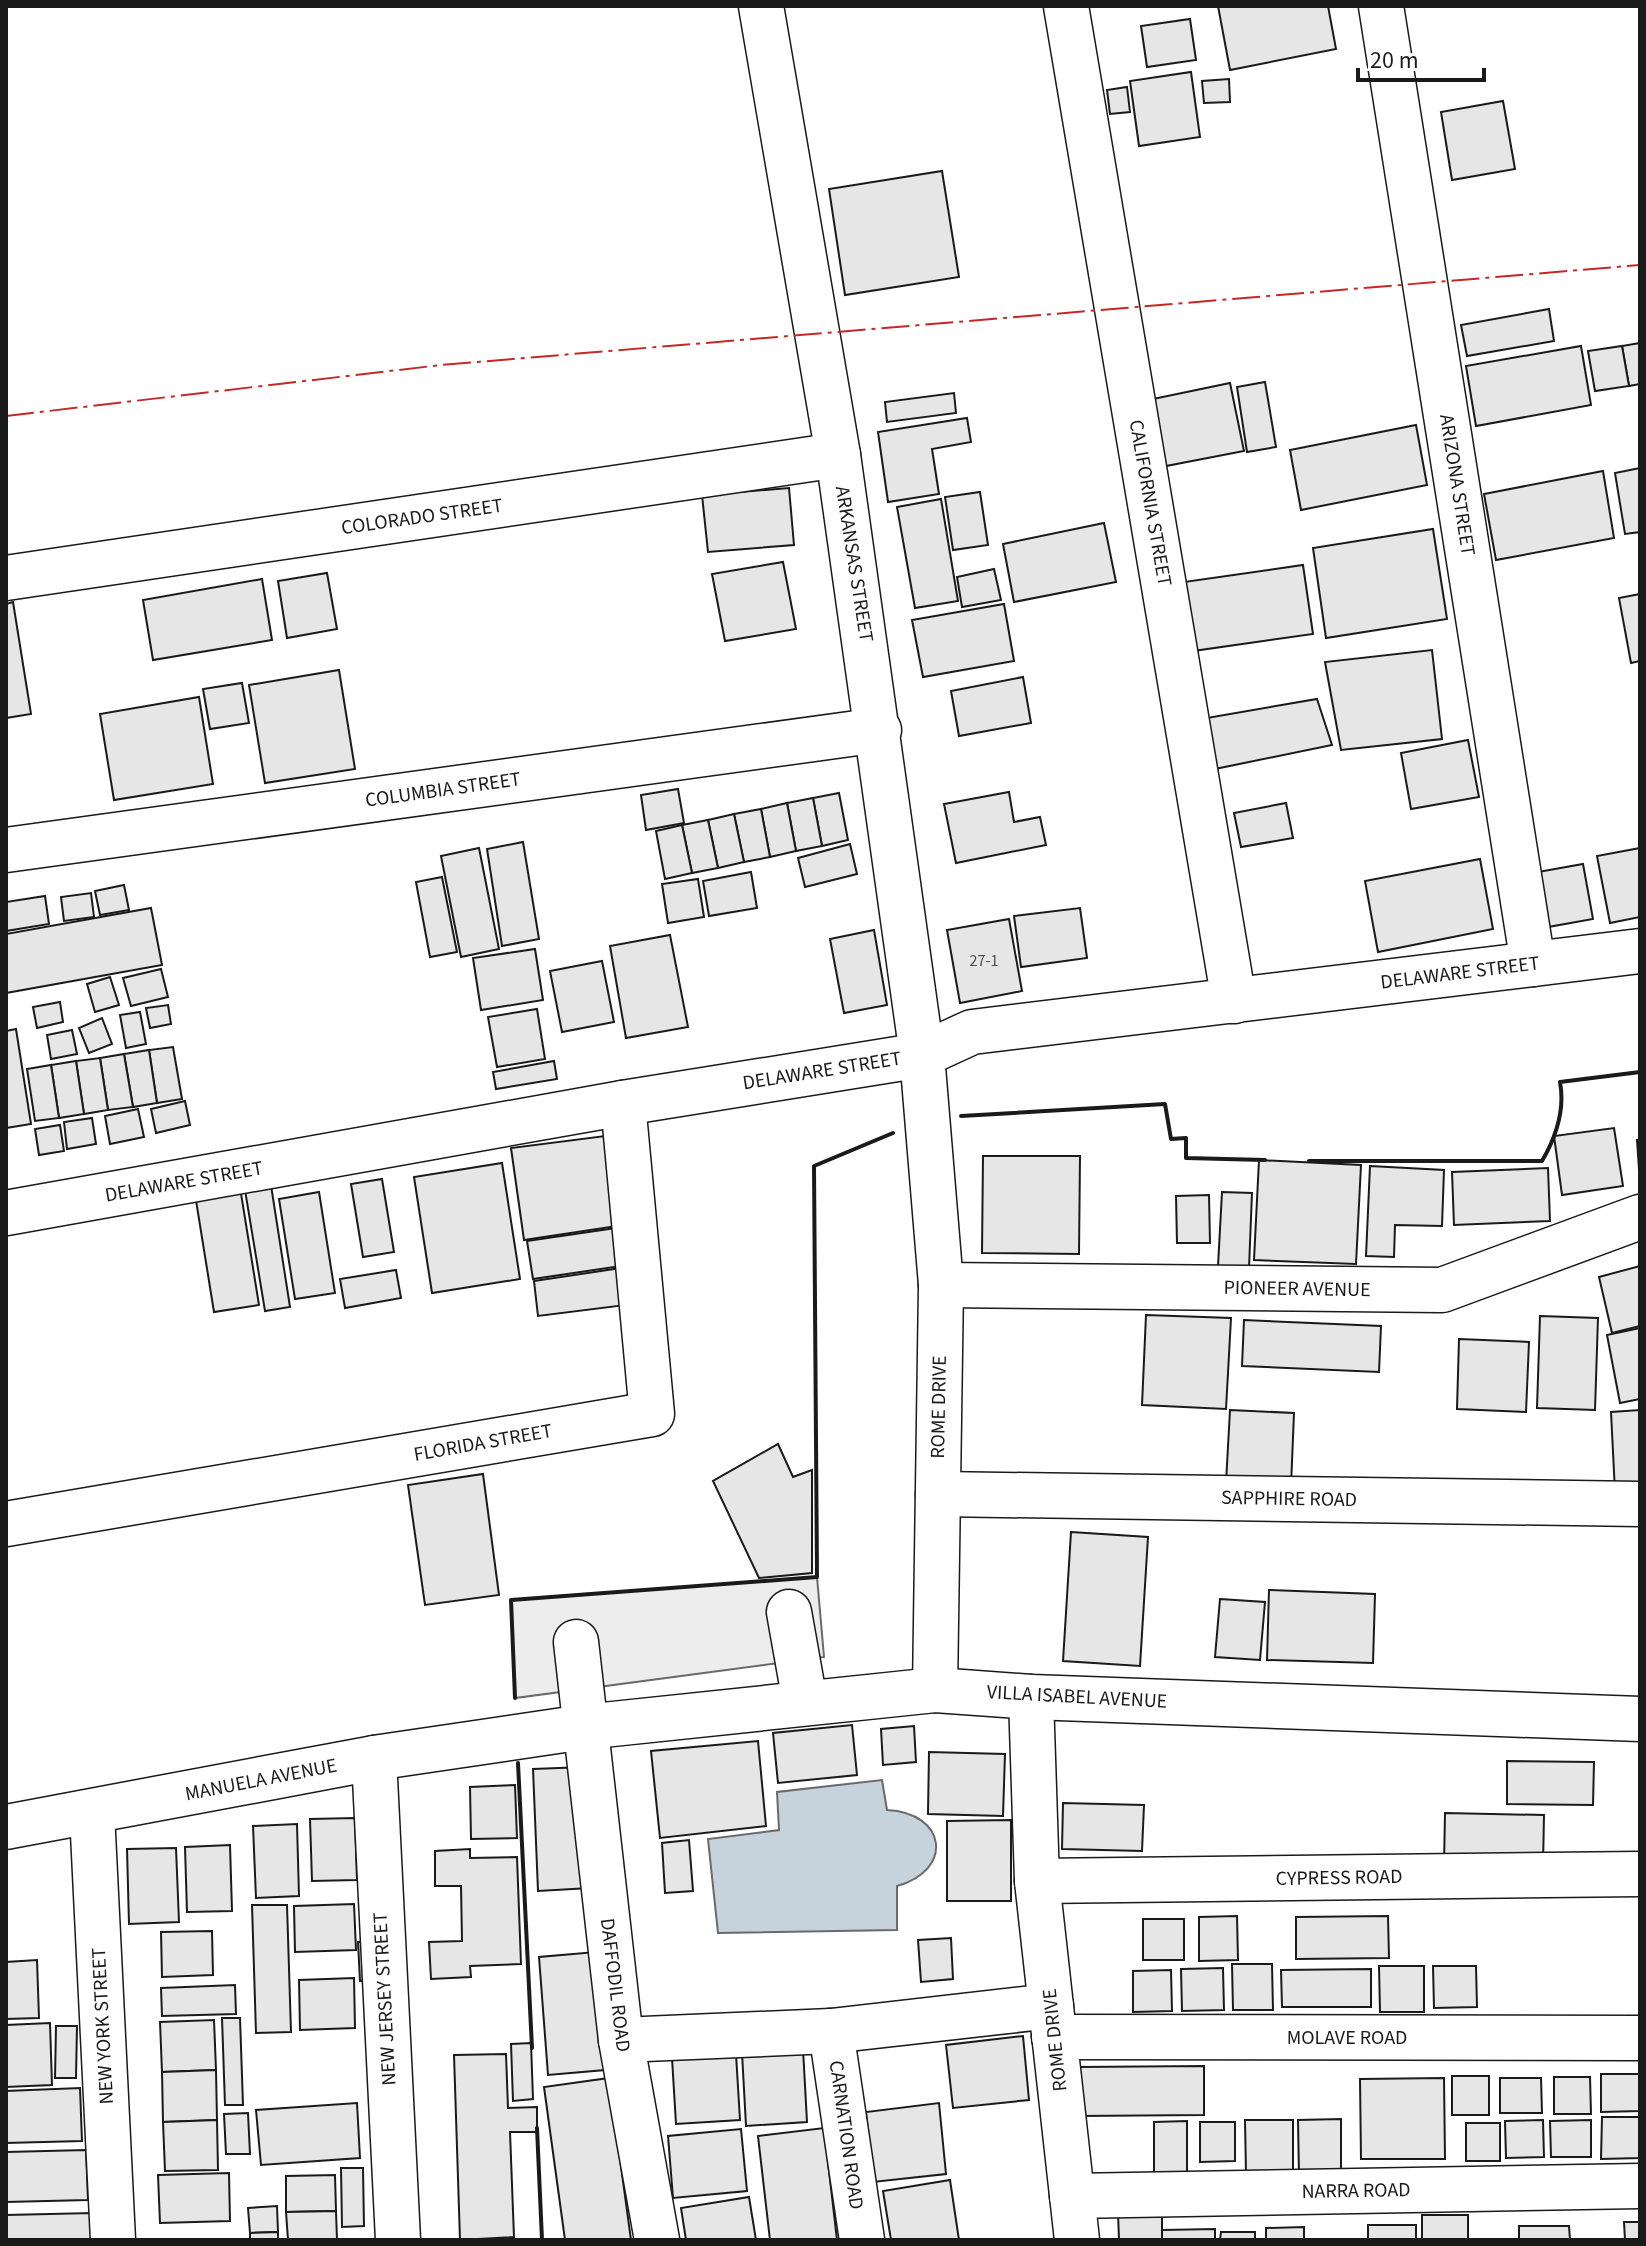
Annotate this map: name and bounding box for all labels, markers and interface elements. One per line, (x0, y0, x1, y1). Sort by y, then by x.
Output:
scale bar (1358, 32, 1484, 82)
text: 20 m (1370, 43, 1419, 78)
street label: ARIZONA STREET (1432, 412, 1482, 558)
street label: CALIFORNIA STREET (1122, 417, 1178, 589)
street label: ARKANSAS STREET (828, 484, 880, 644)
street label: COLORADO STREET (340, 492, 505, 542)
street label: COLUMBIA STREET (363, 765, 523, 815)
street label: DELAWARE STREET (1379, 949, 1541, 997)
house number: 27-1 (970, 950, 998, 972)
street label: DELAWARE STREET (741, 1045, 904, 1097)
street label: DELAWARE STREET (103, 1154, 266, 1210)
street label: PIONEER AVENUE (1223, 1274, 1371, 1304)
street label: ROME DRIVE (924, 1355, 954, 1459)
street label: FLORIDA STREET (412, 1417, 555, 1469)
street label: SAPPHIRE ROAD (1221, 1484, 1357, 1514)
street label: VILLA ISABEL AVENUE (986, 1678, 1168, 1716)
street label: MANUELA AVENUE (183, 1752, 339, 1808)
street label: CYPRESS ROAD (1275, 1863, 1403, 1893)
street label: NEW JERSEY STREET (366, 1911, 404, 2086)
street label: DAFFODIL ROAD (593, 1916, 637, 2054)
street label: NEW YORK STREET (85, 1947, 121, 2105)
street label: ROME DRIVE (1036, 1987, 1074, 2093)
street label: MOLAVE ROAD (1287, 2024, 1407, 2052)
street label: CARNATION ROAD (822, 2059, 870, 2211)
street label: NARRA ROAD (1301, 2176, 1411, 2206)

